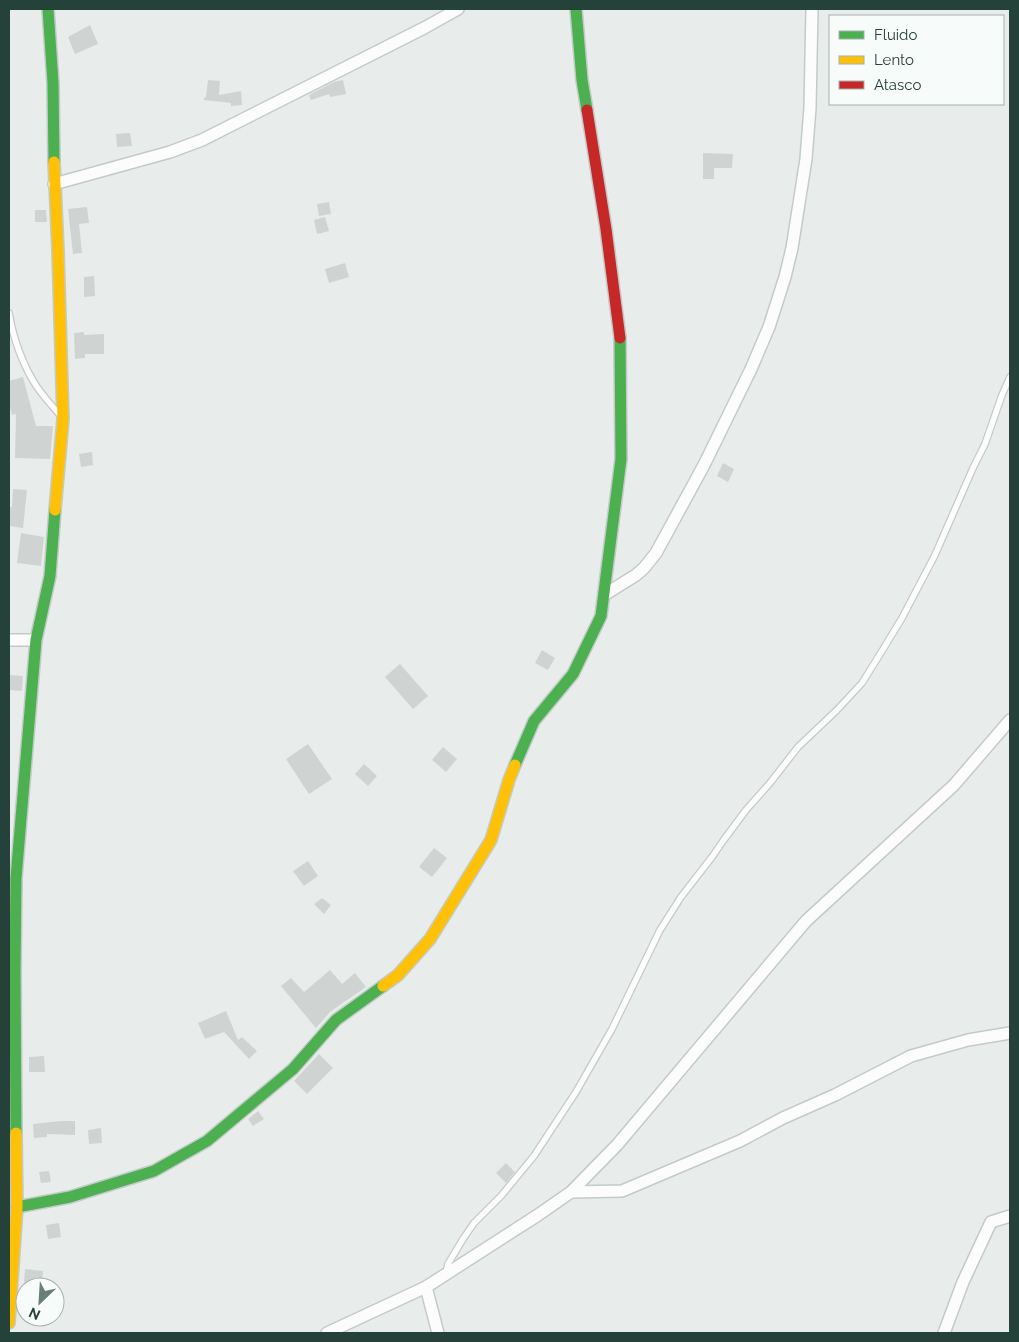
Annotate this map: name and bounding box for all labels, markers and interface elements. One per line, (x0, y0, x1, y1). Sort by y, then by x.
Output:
legend (829, 15, 1004, 105)
text: Fluido (874, 26, 917, 44)
text: Lento (874, 51, 914, 69)
text: Atasco (874, 76, 921, 94)
north arrow (15, 1277, 65, 1327)
text: N (26, 1304, 43, 1323)

